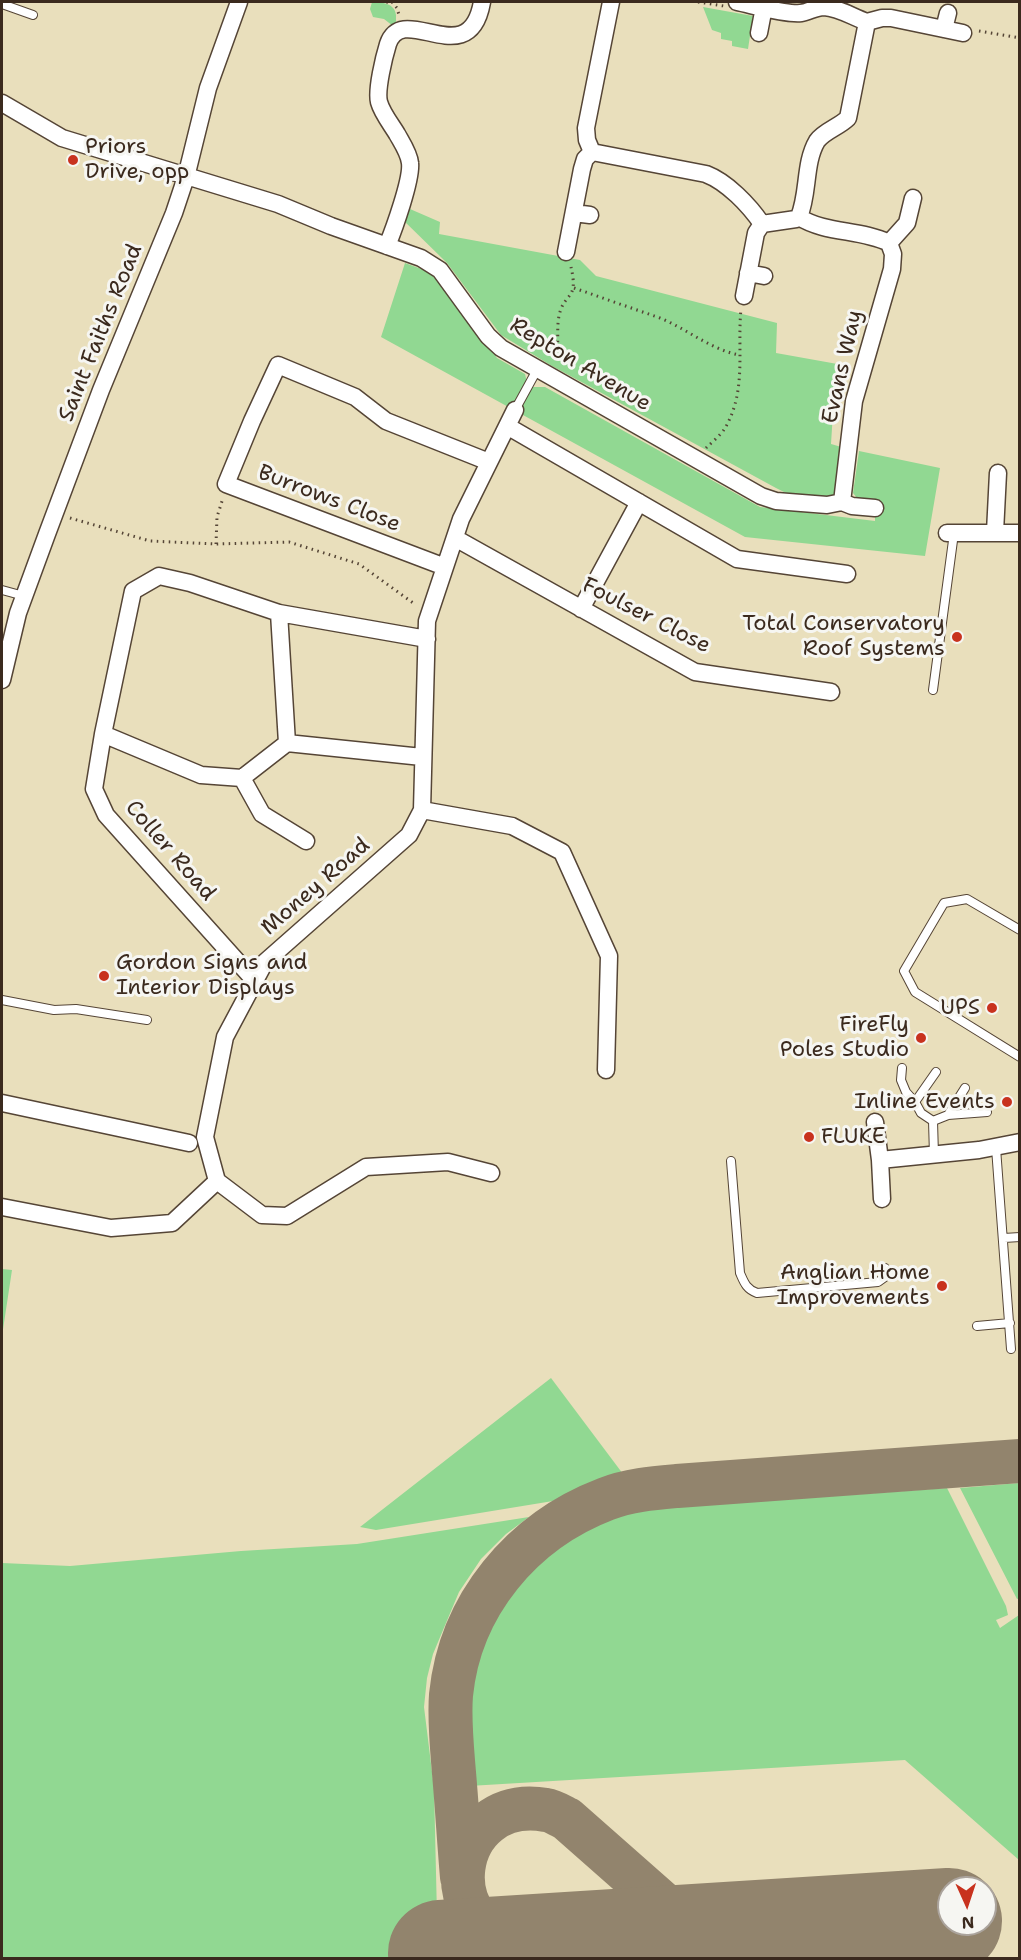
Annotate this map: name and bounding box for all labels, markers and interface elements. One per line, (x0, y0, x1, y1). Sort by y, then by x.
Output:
place label: Priors Drive, opp (85, 134, 189, 186)
marker: Priors Drive, opp (66, 153, 80, 167)
street label: Saint Faiths Road (53, 240, 149, 426)
street label: Evans Way (817, 308, 869, 426)
street label: Repton Avenue (505, 313, 655, 417)
street label: Burrows Close (254, 460, 404, 538)
street label: Foulser Close (577, 572, 715, 660)
place label: Total Conservatory Roof Systems (742, 611, 945, 662)
marker: Total Conservatory Roof Systems (950, 630, 964, 644)
street label: Coller Road (119, 795, 221, 907)
street label: Money Road (256, 833, 376, 941)
place label: Gordon Signs and Interior Displays (116, 950, 308, 1002)
marker: Gordon Signs and Interior Displays (97, 969, 111, 983)
place label: UPS (940, 995, 980, 1021)
marker: UPS (985, 1001, 999, 1015)
place label: FireFly Poles Studio (780, 1012, 909, 1064)
marker: FireFly Poles Studio (914, 1031, 928, 1045)
place label: Inline Events (854, 1089, 995, 1115)
marker: Inline Events (1000, 1095, 1014, 1109)
place label: FLUKE (821, 1124, 886, 1150)
marker: FLUKE (802, 1130, 816, 1144)
place label: Anglian Home Improvements (777, 1260, 930, 1312)
marker: Anglian Home Improvements (935, 1279, 949, 1293)
north arrow (937, 1876, 997, 1936)
text: N (961, 1912, 975, 1933)

